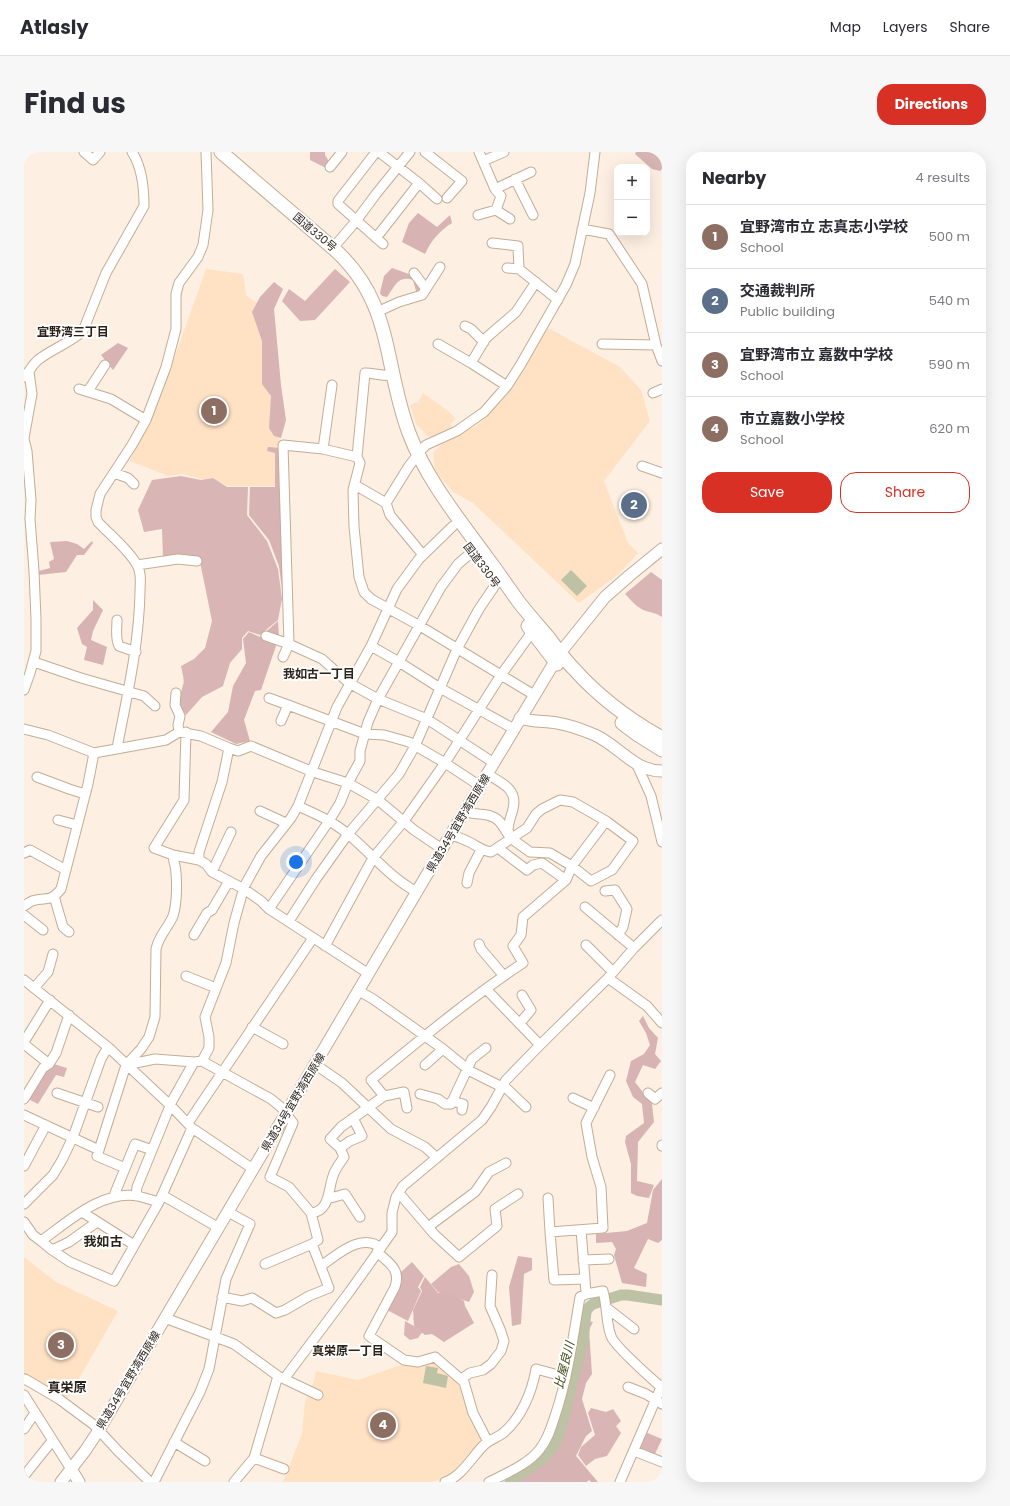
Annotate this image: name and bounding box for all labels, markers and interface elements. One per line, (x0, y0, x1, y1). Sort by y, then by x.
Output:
text: Atlasly (20, 14, 88, 41)
text: Map (830, 17, 861, 37)
text: Layers (883, 17, 927, 37)
text: Share (949, 17, 990, 37)
text: Find us (24, 84, 126, 123)
button: Directions (877, 84, 986, 125)
map controls (614, 164, 650, 236)
button: + (614, 164, 650, 200)
text: Nearby (702, 166, 766, 190)
text: 4 results (916, 168, 970, 187)
button: − (614, 200, 650, 236)
street label: 国道330号 (290, 209, 340, 255)
text: 宜野湾市立 志真志小学校 (740, 216, 908, 237)
text: 1 (713, 227, 717, 246)
text: 500 m (929, 227, 970, 246)
text: School (740, 238, 784, 257)
text: 交通裁判所 (740, 280, 815, 301)
text: 2 (711, 291, 719, 310)
text: 540 m (929, 291, 970, 310)
text: Public building (740, 302, 835, 321)
district label: 宜野湾三丁目 (37, 323, 109, 340)
text: 宜野湾市立 嘉数中学校 (740, 344, 893, 365)
text: 3 (711, 355, 719, 374)
text: 590 m (929, 355, 970, 374)
text: School (740, 366, 784, 385)
pin: 1 (201, 396, 227, 426)
text: 市立嘉数小学校 (740, 408, 845, 429)
text: 4 (711, 419, 719, 438)
text: 620 m (929, 419, 970, 438)
text: School (740, 430, 784, 449)
button: Save (702, 472, 832, 513)
button: Share (840, 472, 970, 513)
pin: 2 (621, 490, 647, 520)
street label: 国道330号 (460, 539, 504, 591)
district label: 我如古一丁目 (283, 665, 355, 682)
street label: 県道34号宜野湾西原線 (422, 771, 494, 875)
your location (286, 852, 306, 872)
street label: 県道34号宜野湾西原線 (257, 1050, 329, 1154)
district label: 我如古 (83, 1232, 123, 1251)
street label: 県道34号宜野湾西原線 (92, 1328, 164, 1432)
pin: 3 (48, 1330, 74, 1360)
water label: 比屋良川 (550, 1338, 579, 1390)
district label: 真栄原一丁目 (312, 1342, 384, 1359)
district label: 真栄原 (47, 1378, 87, 1397)
pin: 4 (370, 1410, 396, 1440)

